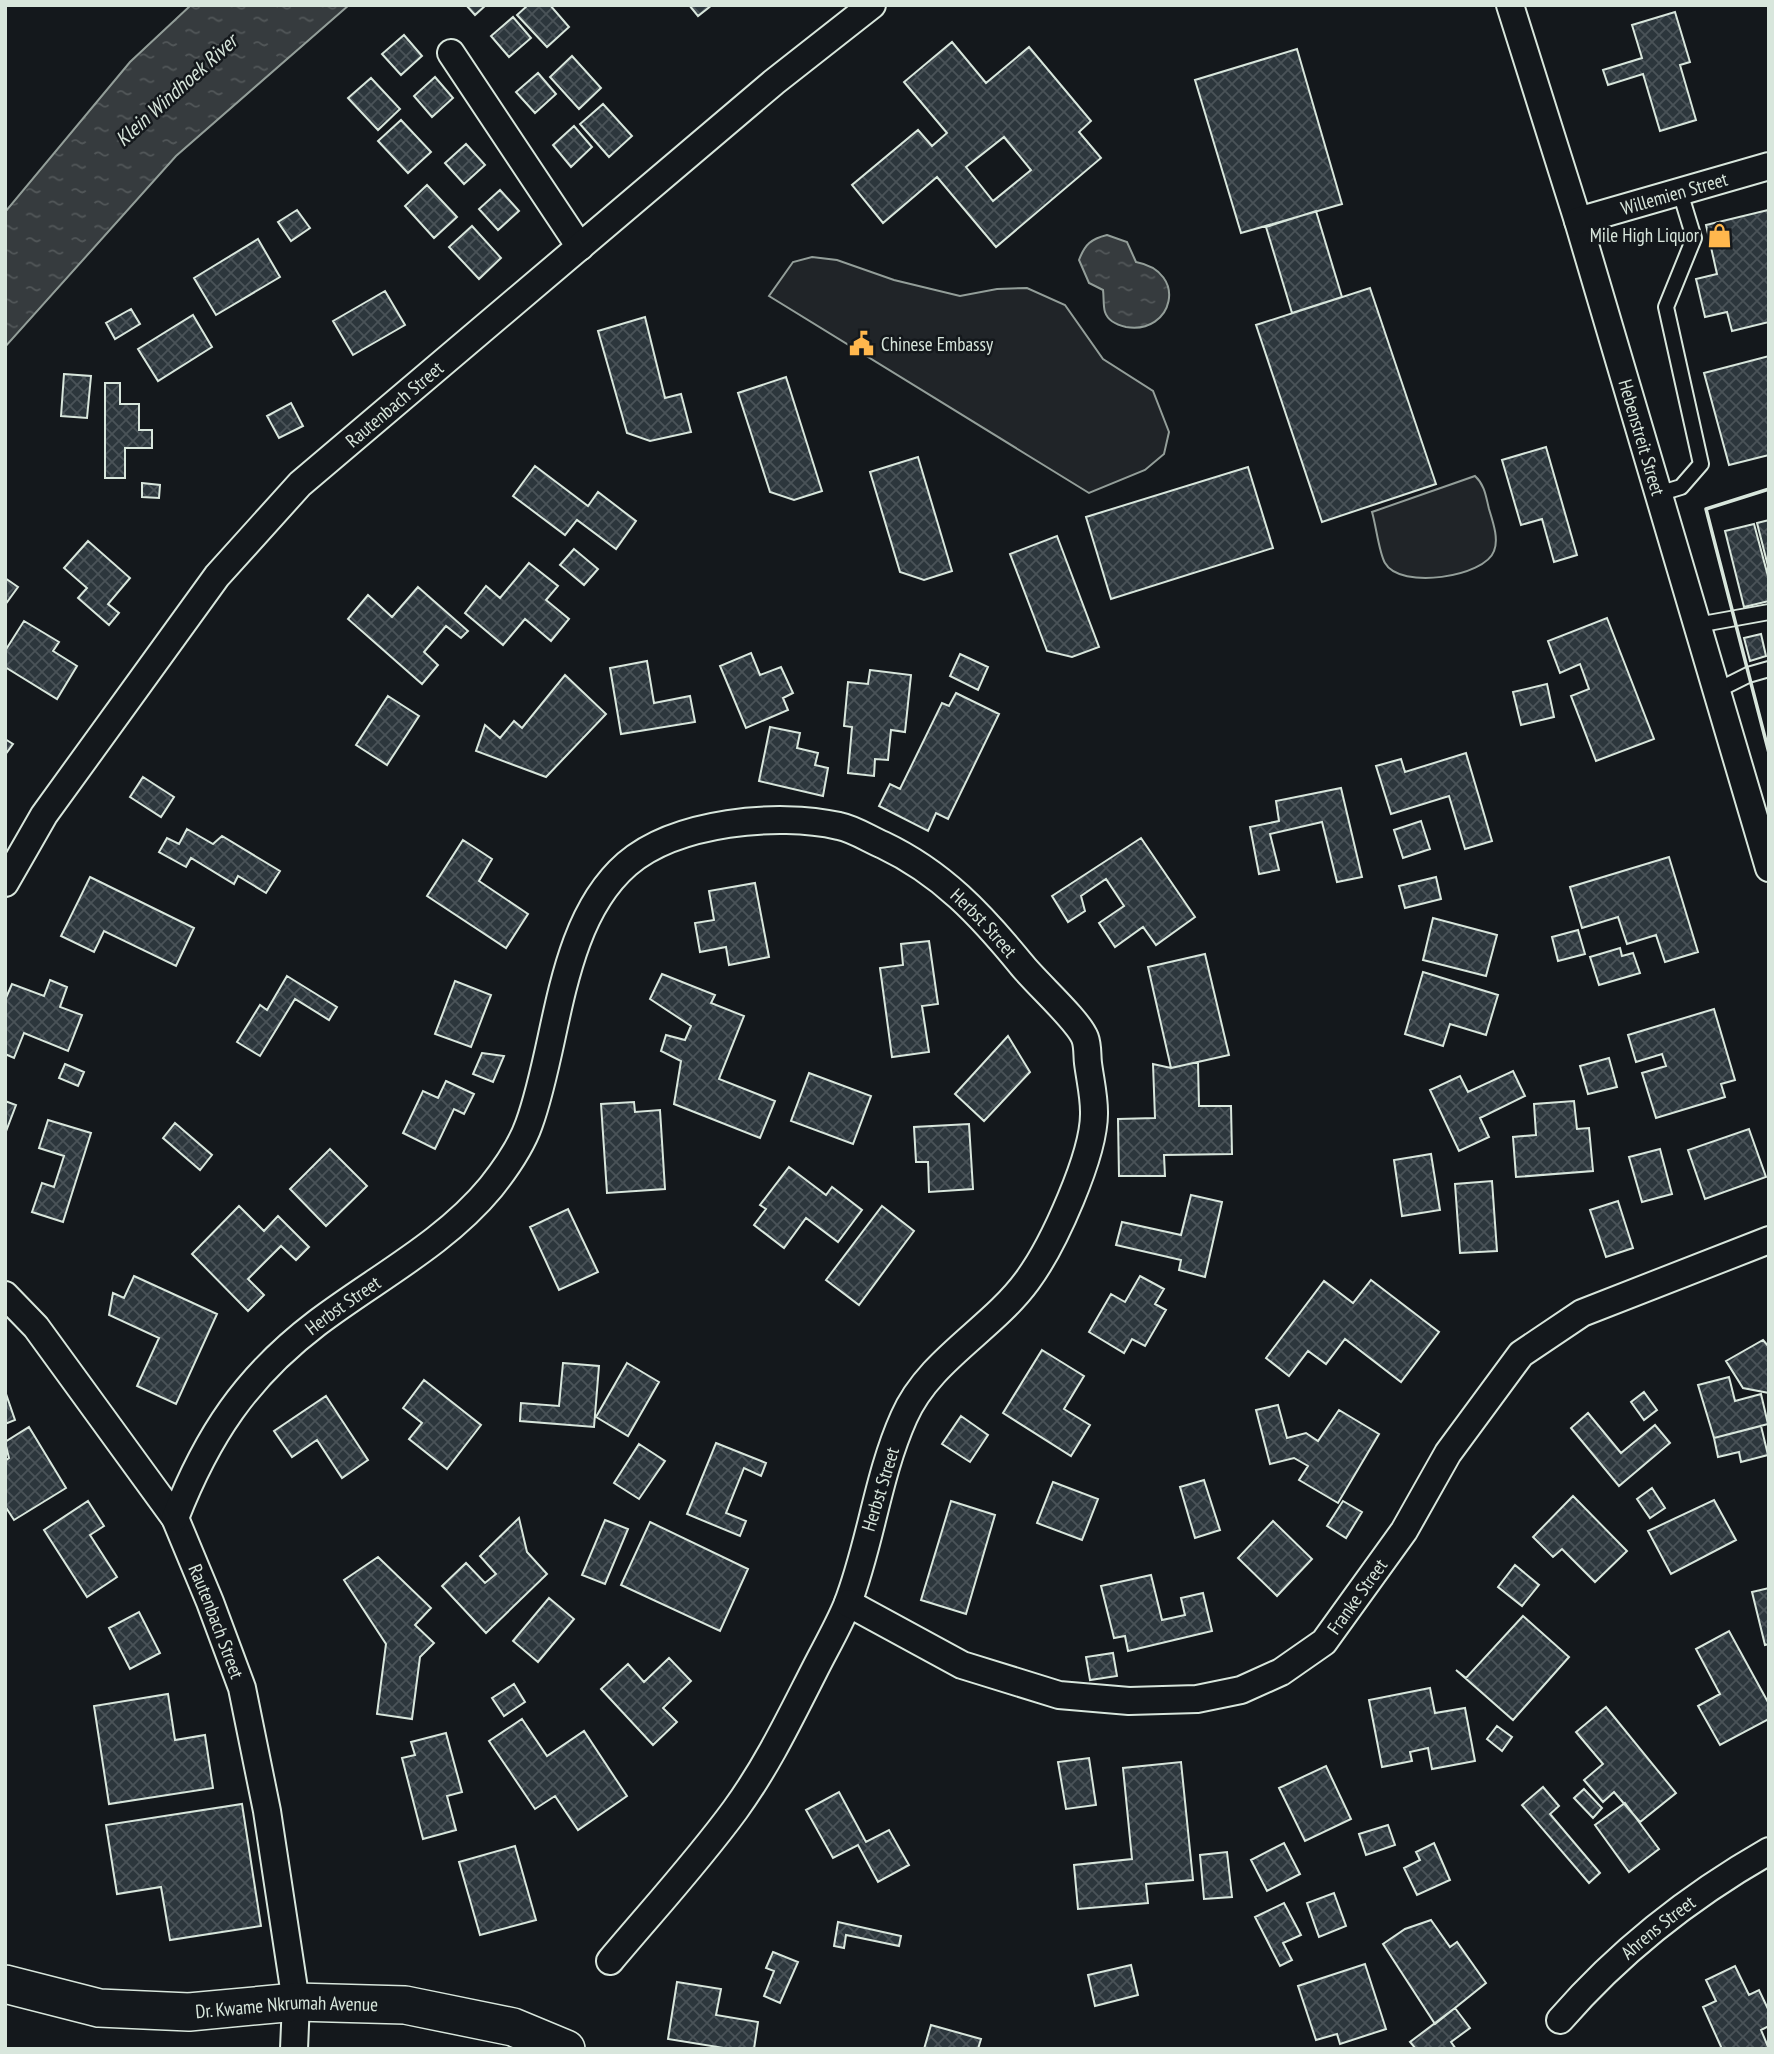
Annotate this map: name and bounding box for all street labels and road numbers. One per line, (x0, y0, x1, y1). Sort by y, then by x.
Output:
street label: Willemien Street (1618, 166, 1731, 220)
street label: Rautenbach Street (341, 355, 449, 452)
street label: Hebenstreit Street (1613, 376, 1671, 499)
street label: Herbst Street (946, 883, 1023, 963)
street label: Herbst Street (300, 1270, 386, 1340)
street label: Herbst Street (856, 1443, 904, 1534)
street label: Franke Street (1322, 1553, 1393, 1639)
street label: Rautenbach Street (183, 1560, 250, 1682)
street label: Ahrens Street (1616, 1890, 1700, 1964)
street label: Dr. Kwame Nkrumah Avenue (194, 1990, 378, 2023)

